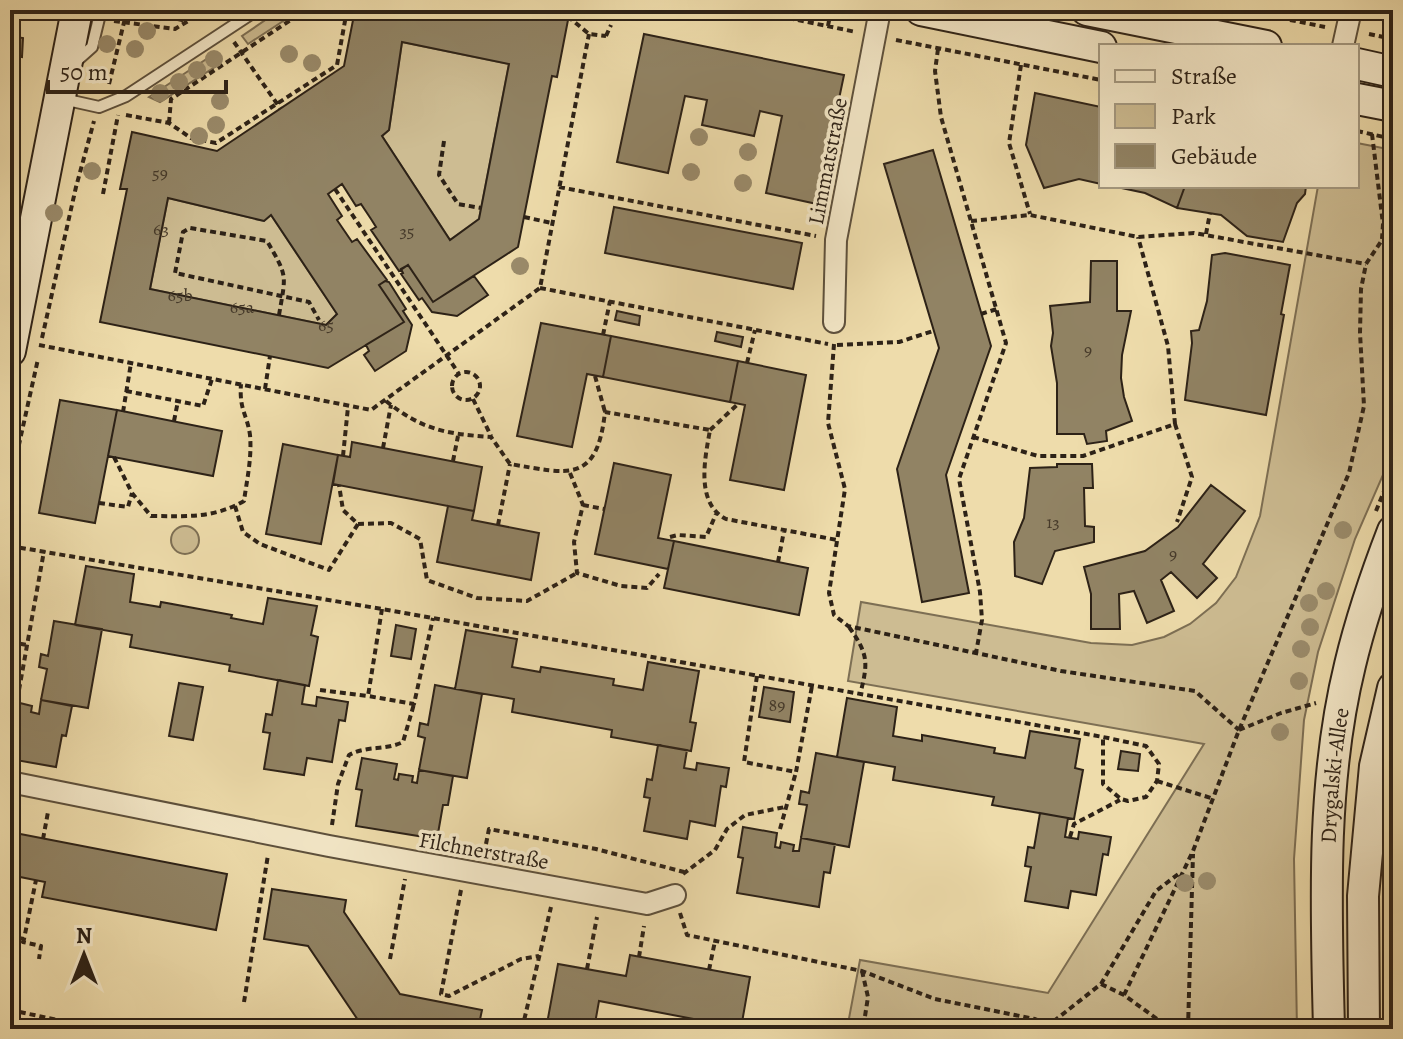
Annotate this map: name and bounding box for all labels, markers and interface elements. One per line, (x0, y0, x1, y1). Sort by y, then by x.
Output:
scale bar (48, 44, 226, 94)
legend (1099, 44, 1359, 188)
text: 50 m (60, 56, 108, 88)
text: Straße (1171, 60, 1237, 92)
street label: Limmatstraße (801, 95, 855, 227)
text: Park (1171, 100, 1216, 132)
text: Gebäude (1171, 140, 1257, 172)
house number: 59 (152, 161, 168, 185)
house number: 63 (153, 217, 169, 241)
house number: 35 (399, 219, 415, 243)
house number: 65b (167, 283, 193, 307)
house number: 65a (230, 295, 255, 319)
house number: 65 (318, 313, 334, 337)
house number: 9 (1084, 338, 1092, 362)
house number: 13 (1046, 510, 1060, 534)
house number: 9 (1169, 542, 1177, 566)
house number: 89 (769, 693, 785, 717)
street label: Drygalski-Allee (1314, 705, 1357, 844)
street label: Filchnerstraße (417, 825, 551, 877)
north arrow (44, 915, 124, 995)
text: N (76, 921, 92, 951)

